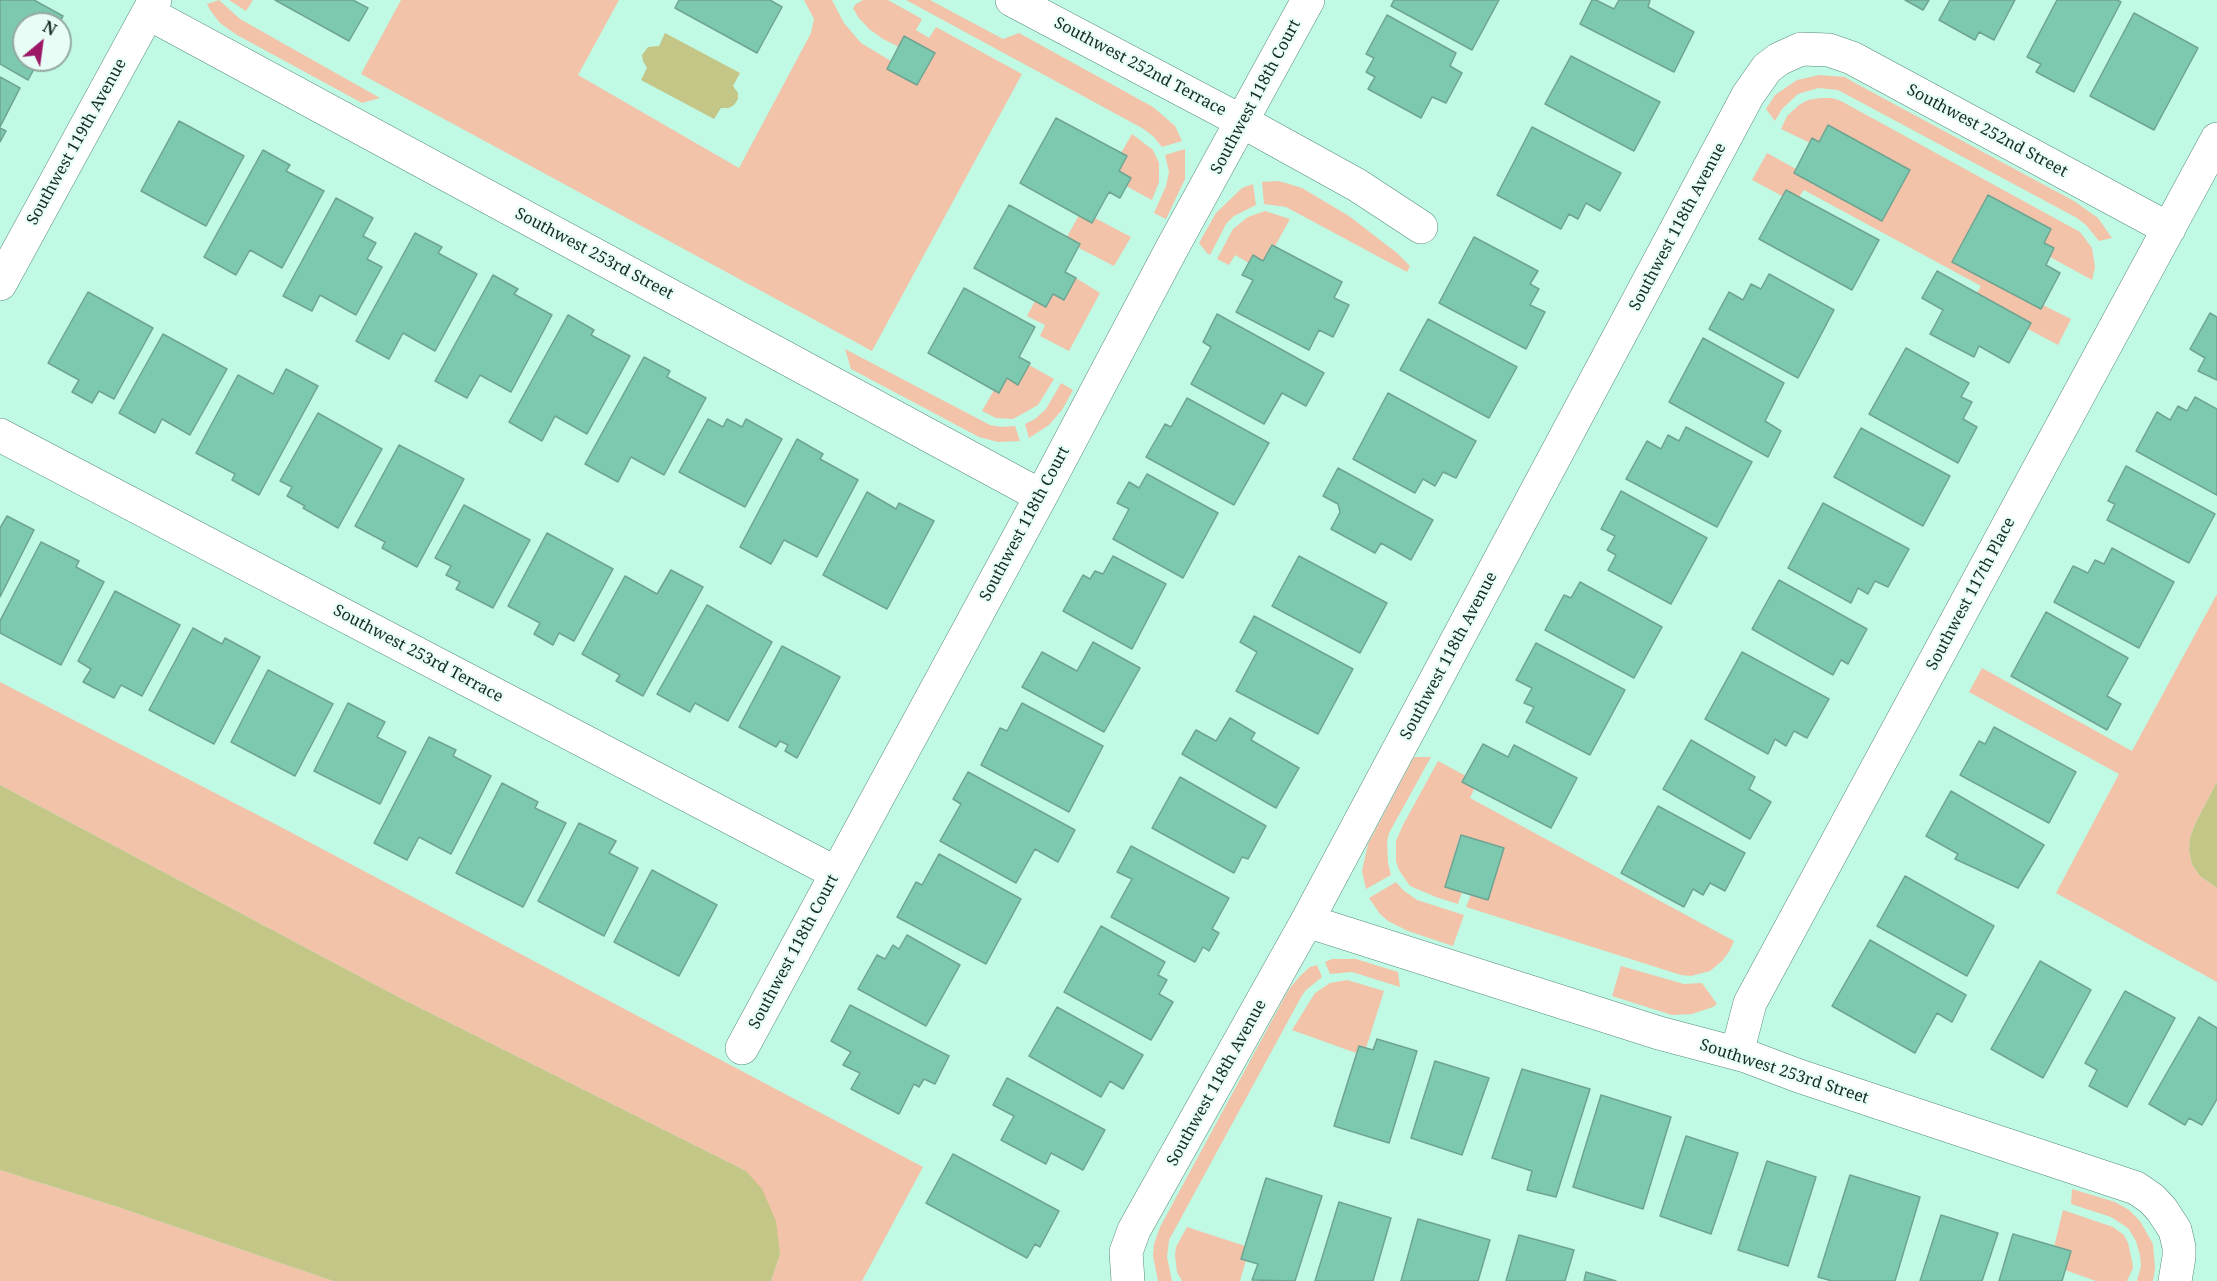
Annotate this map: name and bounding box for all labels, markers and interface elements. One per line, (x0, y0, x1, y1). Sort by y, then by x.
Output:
north arrow (12, 12, 72, 72)
street label: Southwest 252nd Terrace (1051, 13, 1229, 121)
text: N (39, 15, 61, 41)
street label: Southwest 118th Court (1207, 16, 1305, 178)
street label: Southwest 119th Avenue (23, 55, 131, 229)
street label: Southwest 252nd Street (1903, 81, 2071, 181)
street label: Southwest 118th Avenue (1626, 140, 1730, 314)
street label: Southwest 253rd Street (512, 204, 676, 304)
street label: Southwest 118th Court (976, 443, 1074, 605)
street label: Southwest 117th Place (1923, 514, 2019, 674)
street label: Southwest 118th Avenue (1397, 569, 1501, 743)
street label: Southwest 253rd Terrace (330, 601, 506, 707)
street label: Southwest 118th Court (745, 871, 843, 1033)
street label: Southwest 118th Avenue (1163, 996, 1271, 1170)
street label: Southwest 253rd Street (1697, 1036, 1871, 1108)

